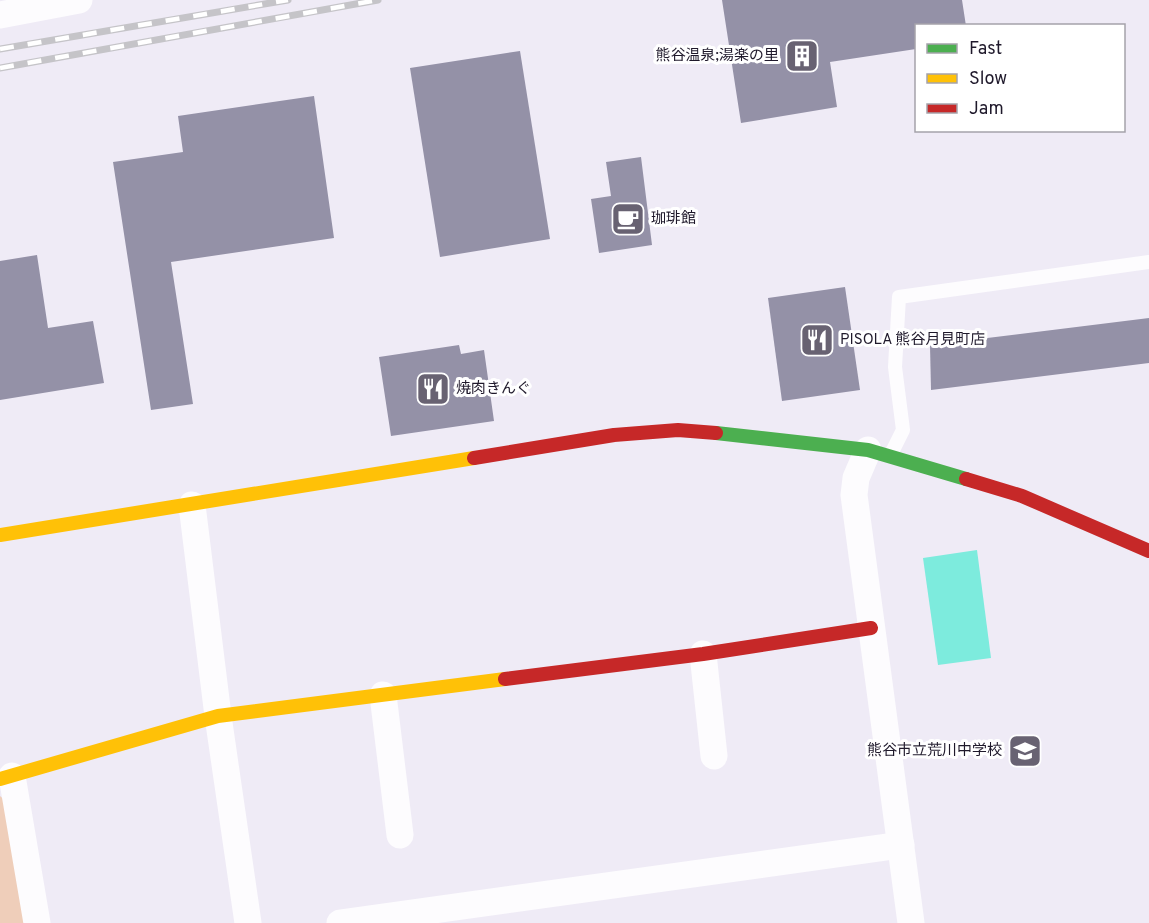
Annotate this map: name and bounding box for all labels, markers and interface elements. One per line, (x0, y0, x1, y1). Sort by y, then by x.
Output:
legend (915, 24, 1125, 132)
building icon: 熊谷温泉;湯楽の里 (784, 38, 820, 74)
text: Fast (969, 38, 1002, 61)
place label: 熊谷温泉;湯楽の里 (656, 47, 779, 66)
text: Slow (969, 68, 1007, 91)
text: Jam (969, 98, 1004, 121)
cafe icon: 珈琲館 (610, 201, 646, 237)
place label: 珈琲館 (651, 210, 696, 229)
restaurant icon: PISOLA 熊谷月見町店 (799, 322, 835, 358)
place label: PISOLA 熊谷月見町店 (840, 331, 985, 350)
restaurant icon: 焼肉きんぐ (415, 371, 451, 407)
place label: 焼肉きんぐ (456, 380, 531, 399)
school or university icon: 熊谷市立荒川中学校 (1007, 733, 1043, 769)
place label: 熊谷市立荒川中学校 (867, 742, 1002, 761)

